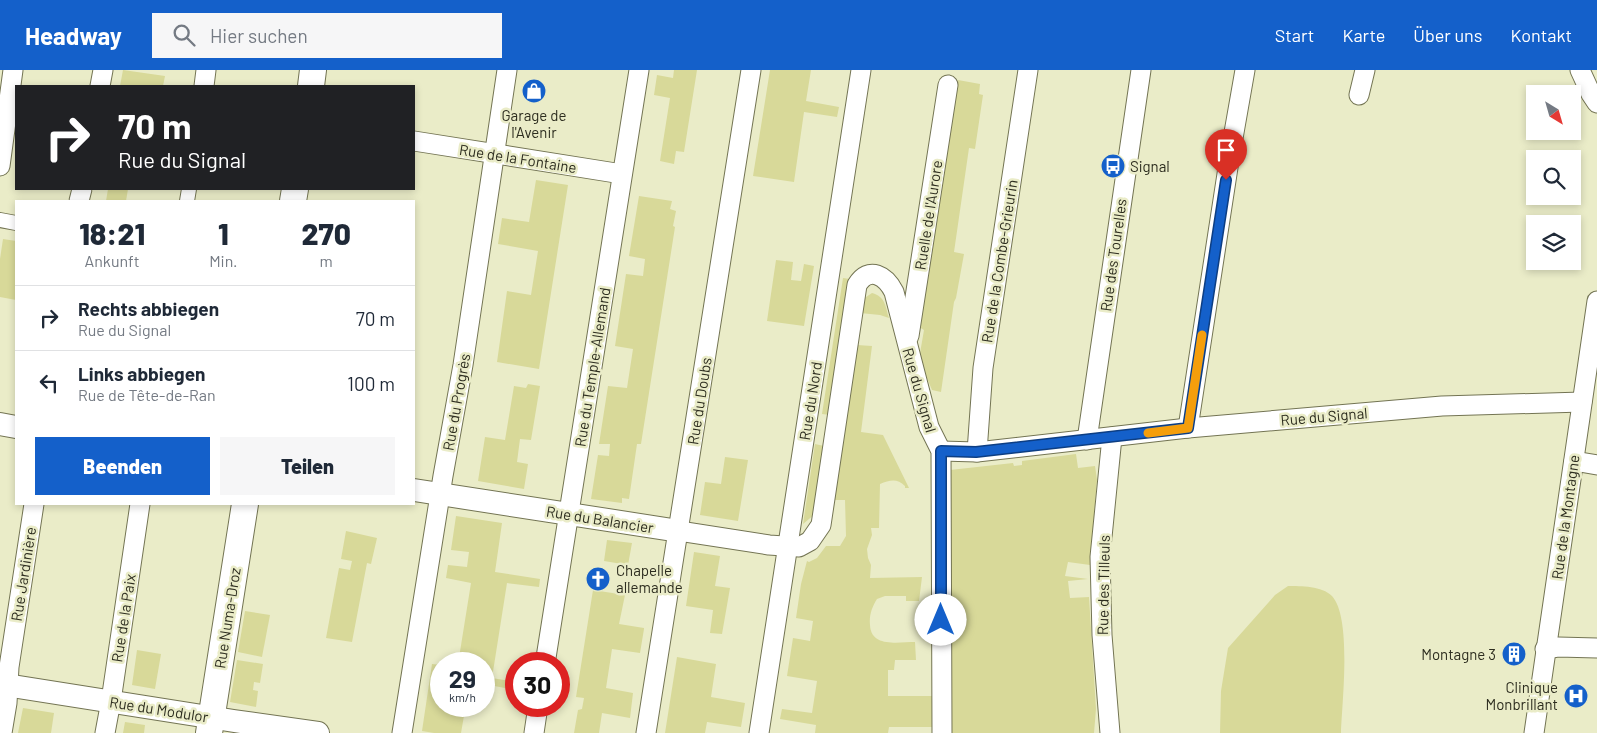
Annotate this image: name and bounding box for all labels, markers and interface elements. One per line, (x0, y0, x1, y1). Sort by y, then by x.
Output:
search box (152, 13, 502, 58)
text: Headway (25, 21, 122, 50)
icon: search (170, 21, 198, 49)
text: Hier suchen (210, 24, 308, 47)
text: Start (1275, 24, 1314, 46)
text: Karte (1342, 24, 1385, 46)
text: Über uns (1413, 24, 1482, 46)
text: Kontakt (1510, 24, 1572, 46)
shop icon: Garage de l'Avenir (521, 78, 547, 104)
north arrow (1526, 85, 1581, 140)
map controls (1526, 85, 1581, 270)
text: 70 m (118, 104, 192, 146)
icon: right (35, 105, 100, 170)
place label: Garage de l'Avenir (501, 106, 567, 141)
pin (1205, 129, 1247, 180)
icon: arrive (1212, 136, 1240, 164)
street label: Rue de la Fontaine (458, 140, 578, 176)
text: Rue du Signal (118, 146, 246, 172)
button: search (1526, 150, 1581, 205)
bus stop icon: Signal (1100, 153, 1126, 179)
place label: Signal (1130, 157, 1170, 175)
street label: Ruelle de l'Aurore (910, 159, 946, 271)
street label: Rue de la Combe-Grieurin (977, 178, 1021, 344)
street label: Rue des Tourelles (1096, 198, 1130, 312)
text: 18:21 (79, 215, 145, 251)
text: 1 (218, 215, 229, 251)
text: 270 (302, 215, 351, 251)
button: layers (1526, 215, 1581, 270)
text: Ankunft (85, 251, 140, 270)
text: Min. (209, 251, 237, 270)
text: m (320, 251, 333, 270)
street label: Rue du Temple-Allemand (571, 286, 613, 448)
text: Rechts abbiegen (78, 297, 219, 320)
icon: right (35, 304, 63, 332)
text: 70 m (356, 307, 395, 330)
text: Rue du Signal (78, 320, 171, 339)
street label: Rue du Signal (899, 346, 941, 434)
street label: Rue du Progrès (439, 352, 473, 452)
street label: Rue du Doubs (683, 356, 715, 446)
street label: Rue du Nord (795, 360, 825, 442)
text: Links abbiegen (78, 362, 205, 385)
icon: left (35, 369, 63, 397)
text: 100 m (347, 372, 395, 395)
text: Rue de Tête-de-Ran (78, 385, 216, 404)
street label: Rue du Signal (1280, 403, 1368, 429)
button: Beenden (35, 437, 210, 495)
button: Teilen (220, 437, 395, 495)
street label: Rue de la Montagne (1547, 454, 1583, 580)
street label: Rue du Balancier (545, 502, 656, 536)
street label: Rue Jardinière (7, 526, 39, 622)
street label: Rue des Tilleuls (1093, 535, 1113, 635)
place label: Chapelle allemande (616, 561, 683, 596)
street label: Rue Numa-Droz (210, 566, 244, 670)
church icon: Chapelle allemande (585, 566, 611, 592)
street label: Rue de la Paix (107, 573, 139, 663)
position arrow (914, 593, 966, 645)
building icon: Montagne 3 (1501, 641, 1527, 667)
place label: Montagne 3 (1421, 645, 1496, 663)
speed limit sign: 30 (505, 652, 570, 717)
text: 29 (449, 663, 476, 693)
place label: Clinique Monbrillant (1485, 678, 1558, 713)
hospital icon: Clinique Monbrillant (1563, 683, 1589, 709)
text: km/h (449, 690, 476, 704)
street label: Rue du Modulor (108, 692, 210, 726)

